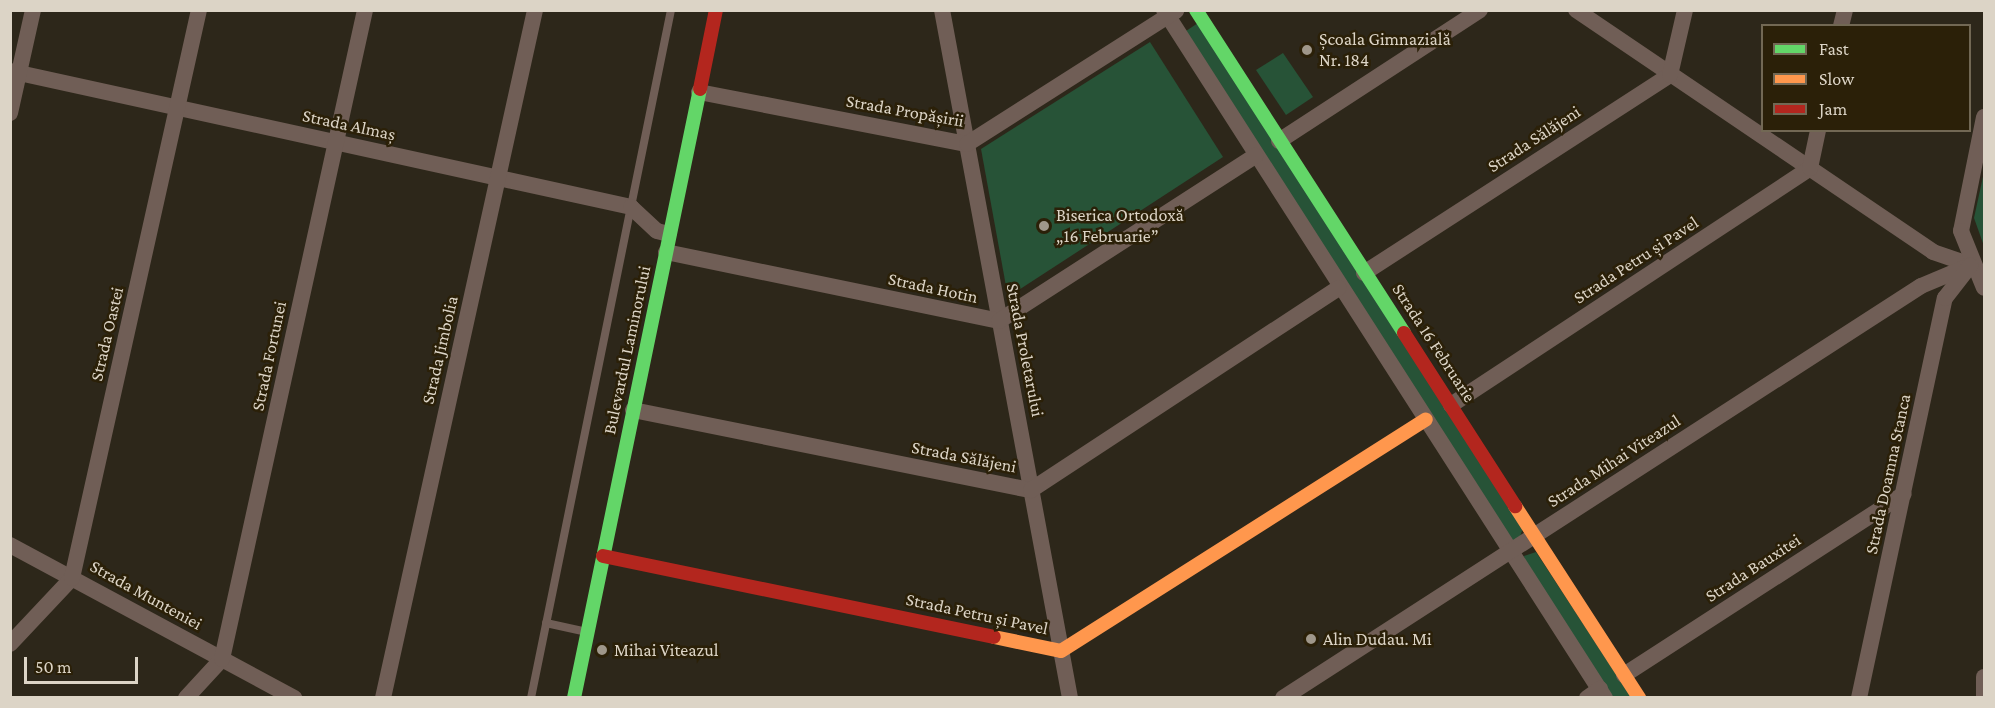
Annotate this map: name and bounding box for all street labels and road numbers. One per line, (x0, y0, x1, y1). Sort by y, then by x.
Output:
street label: Strada Propășirii (844, 90, 966, 132)
street label: Strada Sălăjeni (1484, 101, 1584, 177)
street label: Strada Almaș (300, 105, 398, 145)
street label: Strada Petru și Pavel (1569, 212, 1703, 308)
street label: Bulevardul Laminorului (599, 264, 655, 436)
street label: Strada Hotin (886, 268, 980, 308)
street label: Strada 16 Februarie (1388, 280, 1480, 406)
street label: Strada Proletarului (1001, 281, 1049, 419)
street label: Strada Oastei (86, 285, 128, 383)
street label: Strada Jimbolia (417, 294, 463, 406)
street label: Strada Fortunei (247, 299, 291, 413)
street label: Strada Doamna Stanca (1860, 392, 1916, 556)
street label: Strada Mihai Viteazul (1543, 410, 1685, 512)
street label: Strada Sălăjeni (910, 436, 1018, 478)
street label: Strada Bauxitei (1701, 529, 1805, 607)
street label: Strada Munteniei (86, 555, 206, 635)
street label: Strada Petru și Pavel (904, 588, 1050, 640)

